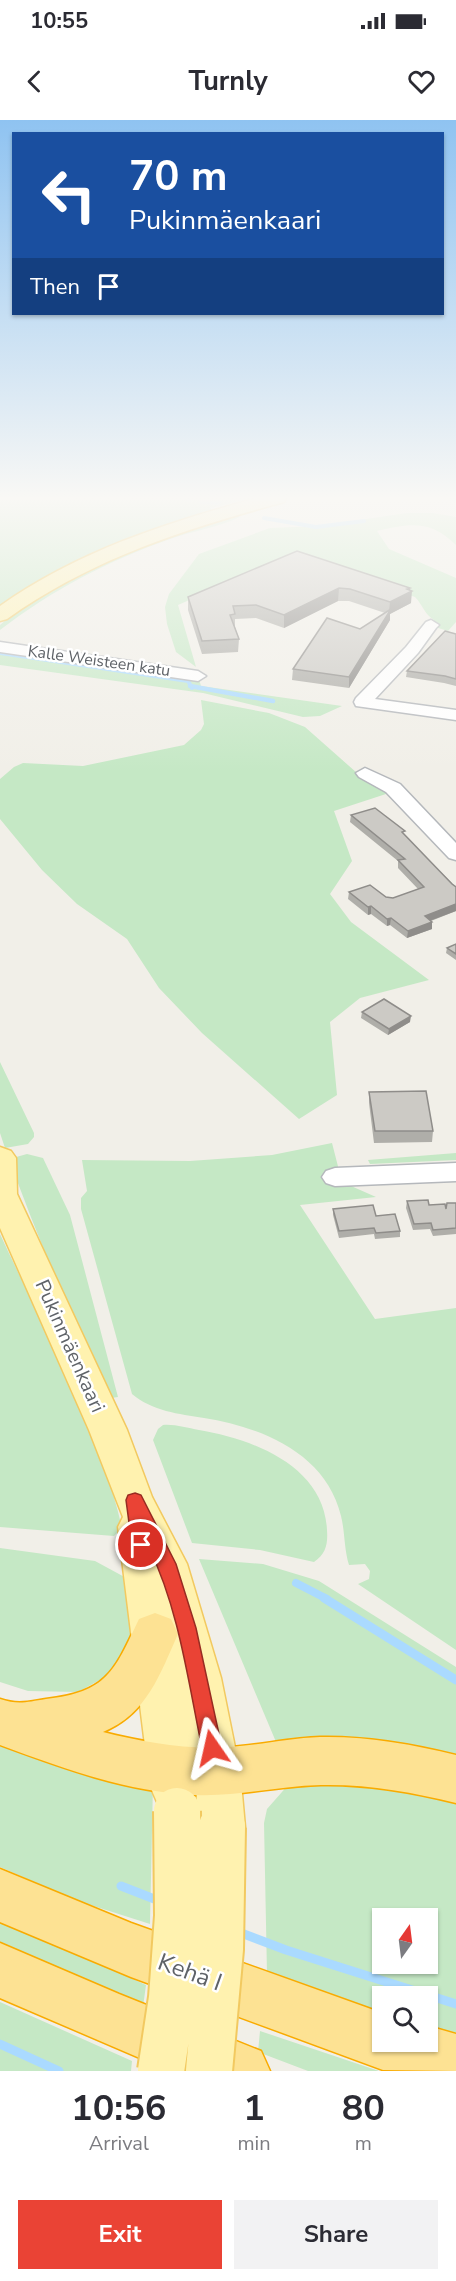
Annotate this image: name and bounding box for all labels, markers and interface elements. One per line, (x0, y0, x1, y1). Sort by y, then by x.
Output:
text: 10:55 (30, 6, 88, 36)
text: Turnly (188, 63, 268, 100)
icon: back (18, 65, 51, 98)
icon: heart (405, 65, 438, 98)
text: 70 m (129, 148, 228, 205)
icon: left (30, 156, 108, 234)
text: Pukinmäenkaari (129, 202, 321, 239)
icon: arrive (92, 270, 125, 303)
text: Then (30, 272, 80, 302)
street label: Kalle Weisteen katu (26, 640, 172, 682)
street label: Pukinmäenkaari (29, 1275, 111, 1417)
pin (115, 1519, 166, 1570)
icon: arrive (124, 1528, 157, 1561)
position arrow (180, 1716, 244, 1780)
north arrow (372, 1908, 438, 1974)
map controls (372, 1908, 438, 2052)
street label: Kehä I (153, 1946, 227, 1998)
button: search (372, 1986, 438, 2052)
text: 10:56 (71, 2084, 166, 2133)
text: 1 (243, 2084, 265, 2133)
text: 80 (342, 2084, 385, 2133)
text: Arrival (89, 2130, 149, 2157)
text: min (237, 2130, 271, 2157)
text: m (355, 2130, 372, 2157)
button: Exit (18, 2200, 222, 2269)
button: Share (234, 2200, 438, 2269)

